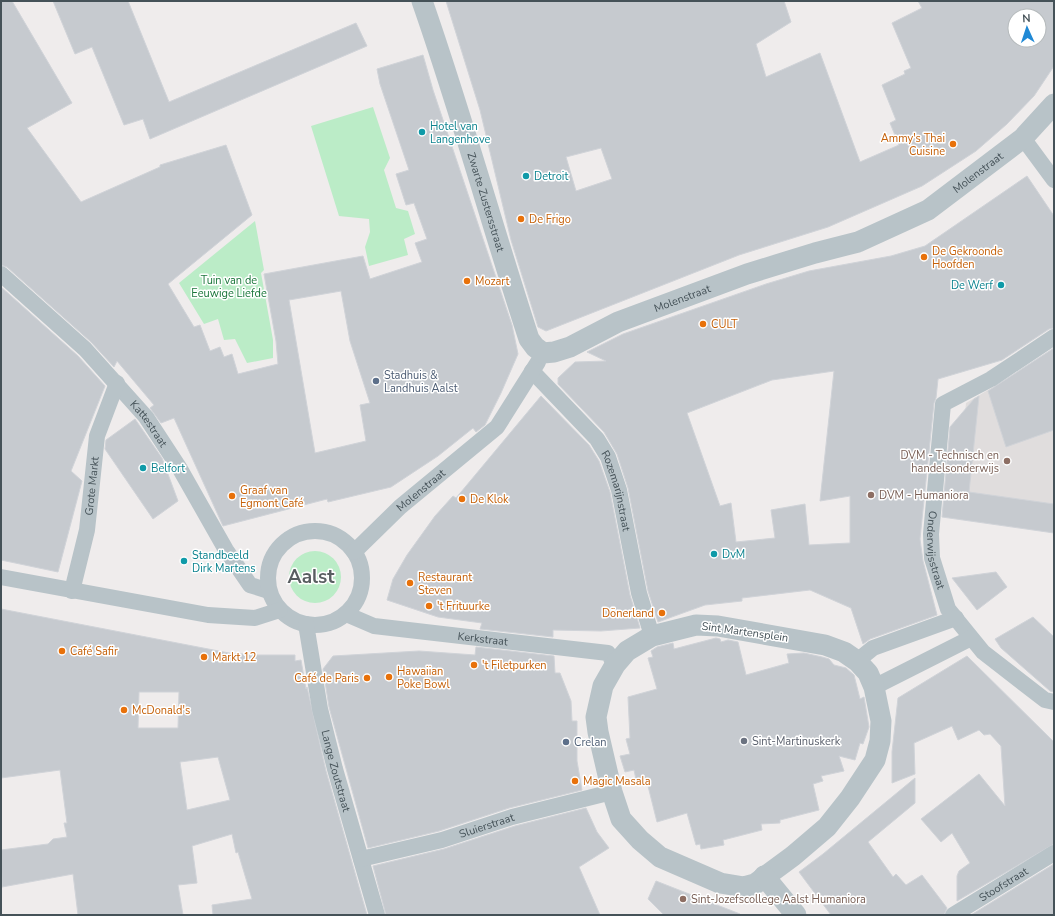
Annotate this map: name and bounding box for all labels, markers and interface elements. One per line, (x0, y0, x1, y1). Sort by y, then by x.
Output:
north arrow (1007, 8, 1047, 48)
text: N (1022, 11, 1031, 26)
place label: Hotel van Langenhove (430, 119, 490, 147)
marker: Hotel van Langenhove (417, 127, 427, 137)
place label: Ammy's Thai Cuisine (881, 131, 945, 159)
marker: Ammy's Thai Cuisine (948, 139, 958, 149)
street label: Molenstraat (950, 148, 1006, 196)
street label: Zwarte Zustersstraat (464, 150, 508, 254)
place label: Detroit (534, 169, 568, 184)
marker: Detroit (521, 171, 531, 181)
place label: De Frigo (529, 212, 571, 227)
marker: De Frigo (516, 214, 526, 224)
place label: De Gekroonde Hoofden (932, 244, 1003, 272)
marker: De Gekroonde Hoofden (919, 252, 929, 262)
park label: Tuin van de Eeuwige Liefde (191, 273, 267, 301)
place label: Mozart (475, 274, 510, 289)
marker: Mozart (462, 276, 472, 286)
place label: De Werf (951, 278, 993, 293)
marker: De Werf (996, 280, 1006, 290)
street label: Molenstraat (652, 281, 713, 315)
place label: CULT (711, 317, 738, 332)
marker: CULT (698, 319, 708, 329)
place label: Stadhuis & Landhuis Aalst (384, 368, 458, 396)
marker: Stadhuis & Landhuis Aalst (371, 376, 381, 386)
street label: Kattestraat (127, 397, 171, 450)
street label: Rozemarijnstraat (598, 447, 634, 533)
place label: DVM - Technisch en handelsonderwijs (900, 448, 999, 476)
street label: Grote Markt (81, 456, 102, 516)
marker: DVM - Technisch en handelsonderwijs (1002, 456, 1012, 466)
place label: Belfort (151, 461, 185, 476)
marker: Belfort (138, 463, 148, 473)
street label: Molenstraat (393, 465, 448, 515)
place label: Graaf van Egmont Café (240, 483, 304, 511)
place label: DVM - Humaniora (879, 488, 969, 503)
marker: DVM - Humaniora (866, 490, 876, 500)
marker: Graaf van Egmont Café (227, 491, 237, 501)
place label: De Klok (470, 492, 509, 507)
marker: De Klok (457, 494, 467, 504)
street label: Onderwijsstraat (923, 510, 949, 591)
place label: DvM (722, 547, 745, 562)
place label: Standbeeld Dirk Martens (192, 548, 256, 576)
marker: DvM (709, 549, 719, 559)
marker: Standbeeld Dirk Martens (179, 556, 189, 566)
district label: Aalst (288, 564, 335, 590)
place label: Restaurant Steven (418, 570, 472, 598)
marker: Restaurant Steven (405, 578, 415, 588)
place label: 't Frituurke (437, 599, 490, 614)
marker: 't Frituurke (424, 601, 434, 611)
place label: Dönerland (602, 606, 654, 621)
marker: Dönerland (657, 608, 667, 618)
street label: Sint Martensplein (701, 619, 789, 645)
street label: Kerkstraat (457, 628, 509, 649)
place label: Café Safir (70, 644, 118, 659)
marker: Café Safir (57, 646, 67, 656)
place label: Markt 12 (212, 650, 256, 665)
marker: Markt 12 (199, 652, 209, 662)
place label: 't Filetpurken (482, 658, 547, 673)
marker: 't Filetpurken (469, 660, 479, 670)
place label: Hawaiian Poke Bowl (397, 664, 451, 692)
place label: Café de Paris (294, 671, 359, 686)
marker: Hawaiian Poke Bowl (384, 672, 394, 682)
marker: Café de Paris (362, 673, 372, 683)
place label: McDonald's (132, 703, 190, 718)
marker: McDonald's (119, 705, 129, 715)
street label: Lange Zoutstraat (318, 728, 354, 814)
place label: Sint-Martinuskerk (752, 734, 841, 749)
place label: Crelan (574, 735, 606, 750)
marker: Sint-Martinuskerk (739, 736, 749, 746)
marker: Crelan (561, 737, 571, 747)
place label: Magic Masala (583, 774, 651, 789)
marker: Magic Masala (570, 776, 580, 786)
street label: Sluierstraat (457, 809, 516, 841)
street label: Stoofstraat (976, 863, 1031, 905)
place label: Sint-Jozefscollege Aalst Humaniora (691, 892, 866, 907)
marker: Sint-Jozefscollege Aalst Humaniora (678, 894, 688, 904)

